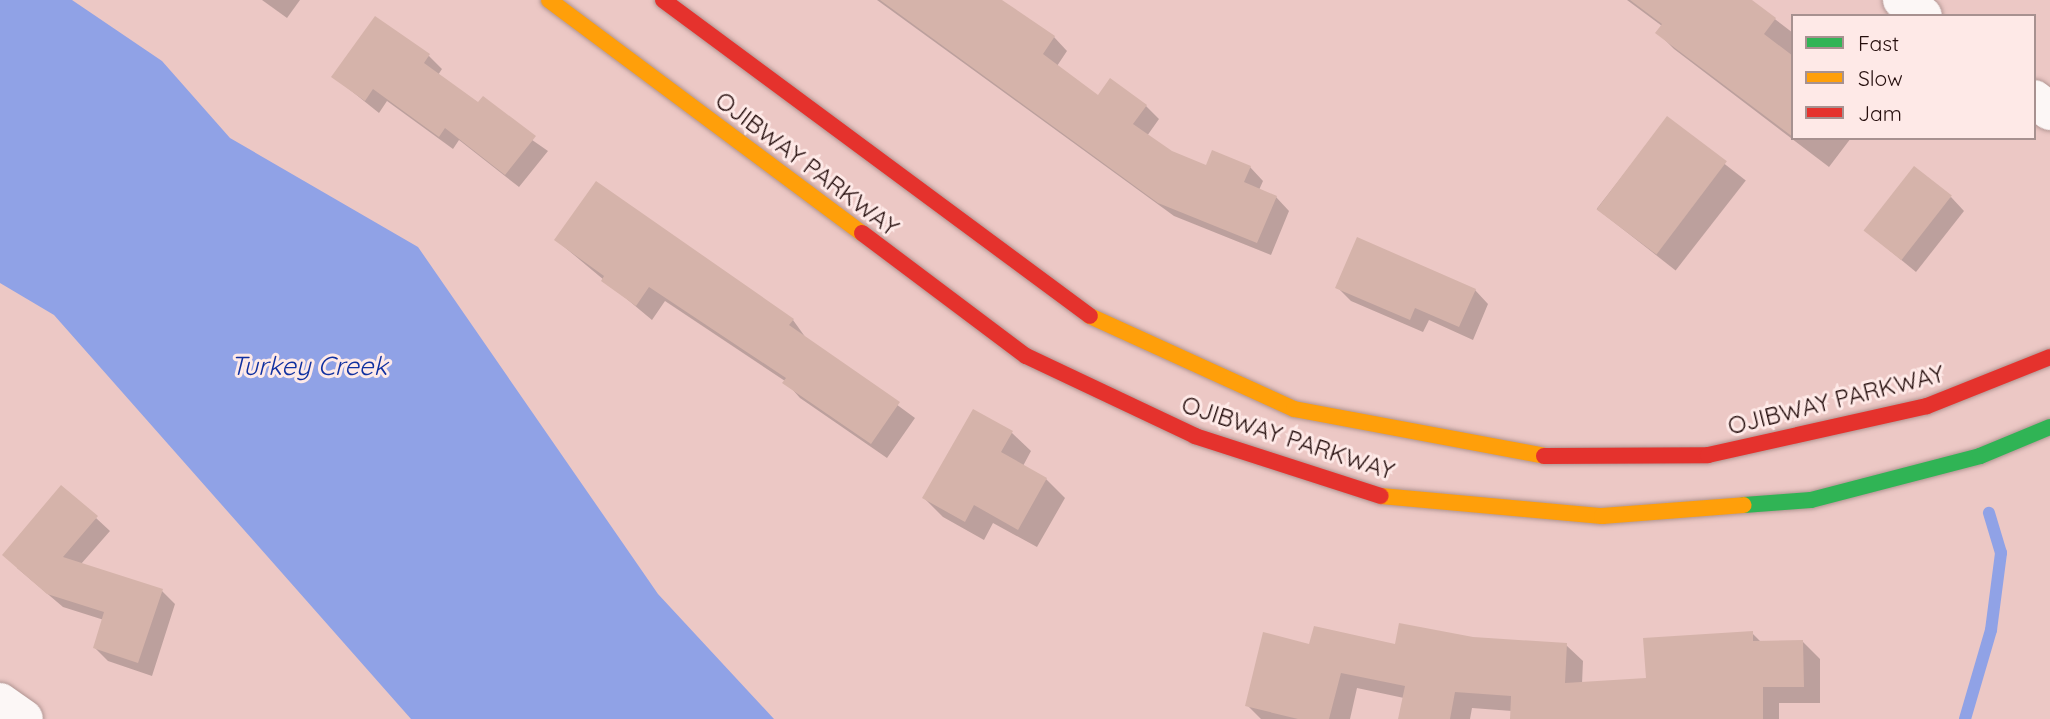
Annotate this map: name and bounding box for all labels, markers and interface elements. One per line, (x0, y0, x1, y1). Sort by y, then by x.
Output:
legend (1791, 14, 2036, 140)
text: Fast (1858, 30, 1899, 56)
text: Slow (1858, 65, 1903, 91)
street label: OJIBWAY PARKWAY (710, 86, 904, 242)
text: Jam (1858, 100, 1902, 126)
water label: Turkey Creek (231, 350, 387, 382)
street label: OJIBWAY PARKWAY (1725, 359, 1947, 441)
street label: OJIBWAY PARKWAY (1178, 390, 1398, 486)

